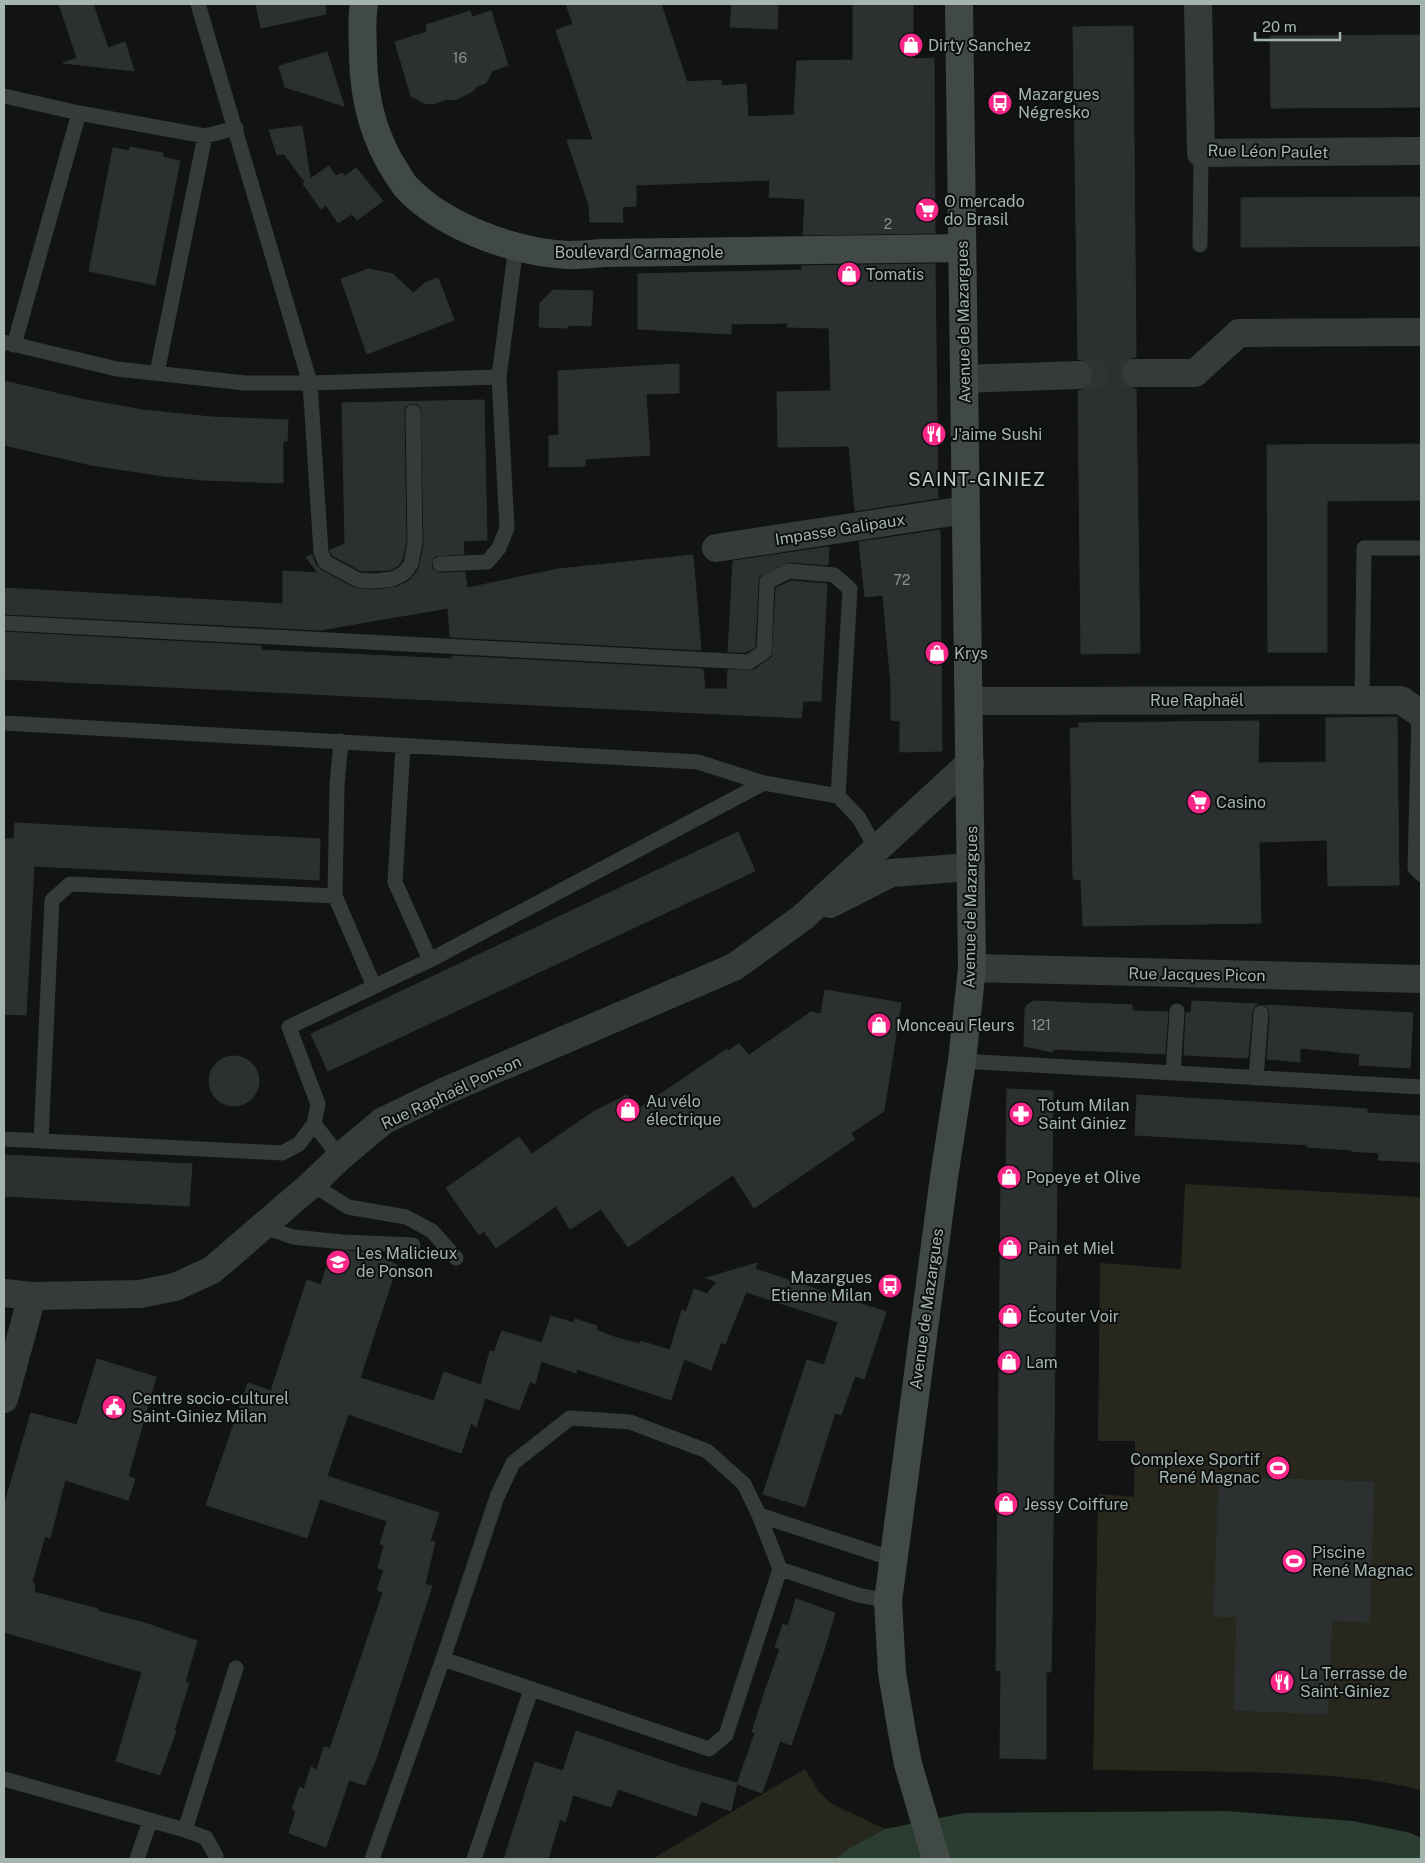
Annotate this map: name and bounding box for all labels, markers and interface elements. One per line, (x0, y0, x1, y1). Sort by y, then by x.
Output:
scale bar (1255, 10, 1340, 42)
text: 20 m (1262, 18, 1297, 35)
shop icon: Dirty Sanchez (898, 32, 924, 58)
place label: Dirty Sanchez (928, 36, 1031, 55)
house number: 16 (453, 50, 467, 66)
place label: Mazargues Négresko (1018, 85, 1100, 122)
bus stop icon: Mazargues Négresko (987, 90, 1013, 116)
street label: Rue Léon Paulet (1208, 141, 1328, 162)
place label: O mercado do Brasil (944, 192, 1025, 229)
supermarket icon: O mercado do Brasil (914, 197, 940, 223)
house number: 2 (884, 216, 892, 232)
street label: Avenue de Mazargues (953, 241, 974, 403)
street label: Boulevard Carmagnole (554, 243, 724, 262)
shop icon: Tomatis (836, 261, 862, 287)
place label: Tomatis (866, 265, 924, 284)
restaurant icon: J'aime Sushi (921, 421, 947, 447)
place label: J'aime Sushi (952, 425, 1042, 444)
district label: SAINT-GINIEZ (908, 468, 1046, 490)
street label: Impasse Galipaux (774, 510, 907, 549)
house number: 72 (894, 572, 910, 588)
shop icon: Krys (924, 640, 950, 666)
place label: Krys (954, 644, 988, 663)
street label: Rue Raphaël (1150, 691, 1244, 710)
supermarket icon: Casino (1186, 789, 1212, 815)
place label: Casino (1216, 793, 1266, 812)
street label: Avenue de Mazargues (960, 826, 981, 988)
street label: Rue Jacques Picon (1128, 964, 1266, 985)
shop icon: Monceau Fleurs (866, 1012, 892, 1038)
place label: Monceau Fleurs (896, 1016, 1015, 1035)
house number: 121 (1031, 1017, 1051, 1033)
street label: Rue Raphaël Ponson (378, 1052, 524, 1133)
place label: Au vélo électrique (646, 1092, 721, 1129)
place label: Totum Milan Saint Giniez (1038, 1096, 1129, 1133)
shop icon: Au vélo électrique (615, 1097, 641, 1123)
pharmacy icon: Totum Milan Saint Giniez (1008, 1101, 1034, 1127)
shop icon: Popeye et Olive (996, 1164, 1022, 1190)
place label: Popeye et Olive (1026, 1168, 1141, 1187)
street label: Avenue de Mazargues (906, 1227, 947, 1391)
shop icon: Pain et Miel (997, 1235, 1023, 1261)
place label: Pain et Miel (1028, 1239, 1115, 1258)
place label: Les Malicieux de Ponson (356, 1244, 457, 1281)
school or university icon: Les Malicieux de Ponson (325, 1249, 351, 1275)
place label: Mazargues Etienne Milan (771, 1268, 872, 1305)
bus stop icon: Mazargues Etienne Milan (877, 1273, 903, 1299)
shop icon: Écouter Voir (997, 1303, 1023, 1329)
place label: Écouter Voir (1028, 1306, 1119, 1326)
shop icon: Lam (996, 1349, 1022, 1375)
place label: Lam (1026, 1353, 1058, 1372)
place label: Centre socio-culturel Saint-Giniez Milan (132, 1389, 289, 1426)
public building icon: Centre socio-culturel Saint-Giniez Milan (101, 1394, 127, 1420)
place label: Complexe Sportif René Magnac (1130, 1450, 1260, 1487)
sports icon: Complexe Sportif René Magnac (1265, 1455, 1291, 1481)
shop icon: Jessy Coiffure (993, 1491, 1019, 1517)
place label: Jessy Coiffure (1024, 1495, 1129, 1514)
place label: Piscine René Magnac (1312, 1543, 1413, 1580)
sports icon: Piscine René Magnac (1281, 1548, 1307, 1574)
place label: La Terrasse de Saint-Giniez (1300, 1664, 1408, 1701)
restaurant icon: La Terrasse de Saint-Giniez (1269, 1669, 1295, 1695)

